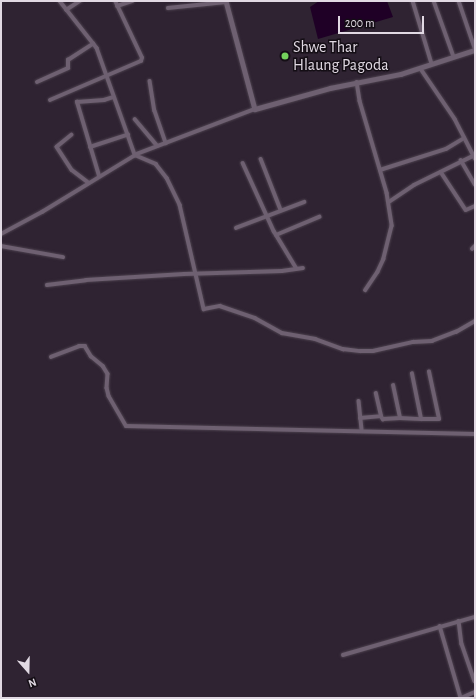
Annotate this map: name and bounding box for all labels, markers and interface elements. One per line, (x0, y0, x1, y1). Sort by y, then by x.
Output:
scale bar (340, 8, 426, 34)
text: 200 m (345, 17, 375, 29)
place label: Shwe Thar Hlaung Pagoda (293, 37, 389, 75)
marker: Shwe Thar Hlaung Pagoda (280, 51, 290, 61)
north arrow (8, 651, 48, 691)
text: N (27, 676, 38, 689)

